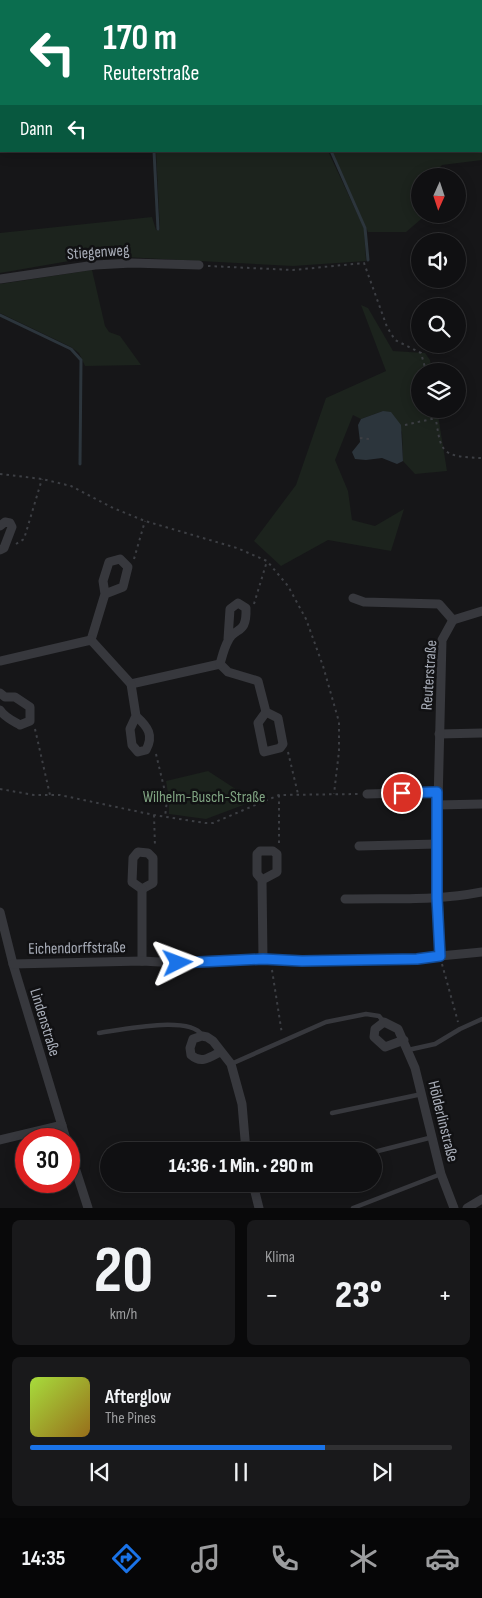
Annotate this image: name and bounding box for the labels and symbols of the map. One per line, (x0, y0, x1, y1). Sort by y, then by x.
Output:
north arrow (411, 168, 466, 222)
street label: Stiegenweg (66, 241, 130, 264)
street label: Reuterstraße (418, 639, 441, 711)
pin (381, 772, 423, 814)
park label: Wilhelm-Busch-Straße (143, 788, 265, 807)
position arrow (151, 936, 203, 988)
street label: Eichendorffstraße (28, 938, 126, 959)
street label: Lindenstraße (25, 986, 64, 1059)
street label: Hölderlinstraße (423, 1079, 462, 1164)
speed limit sign: 30 (15, 1128, 80, 1193)

